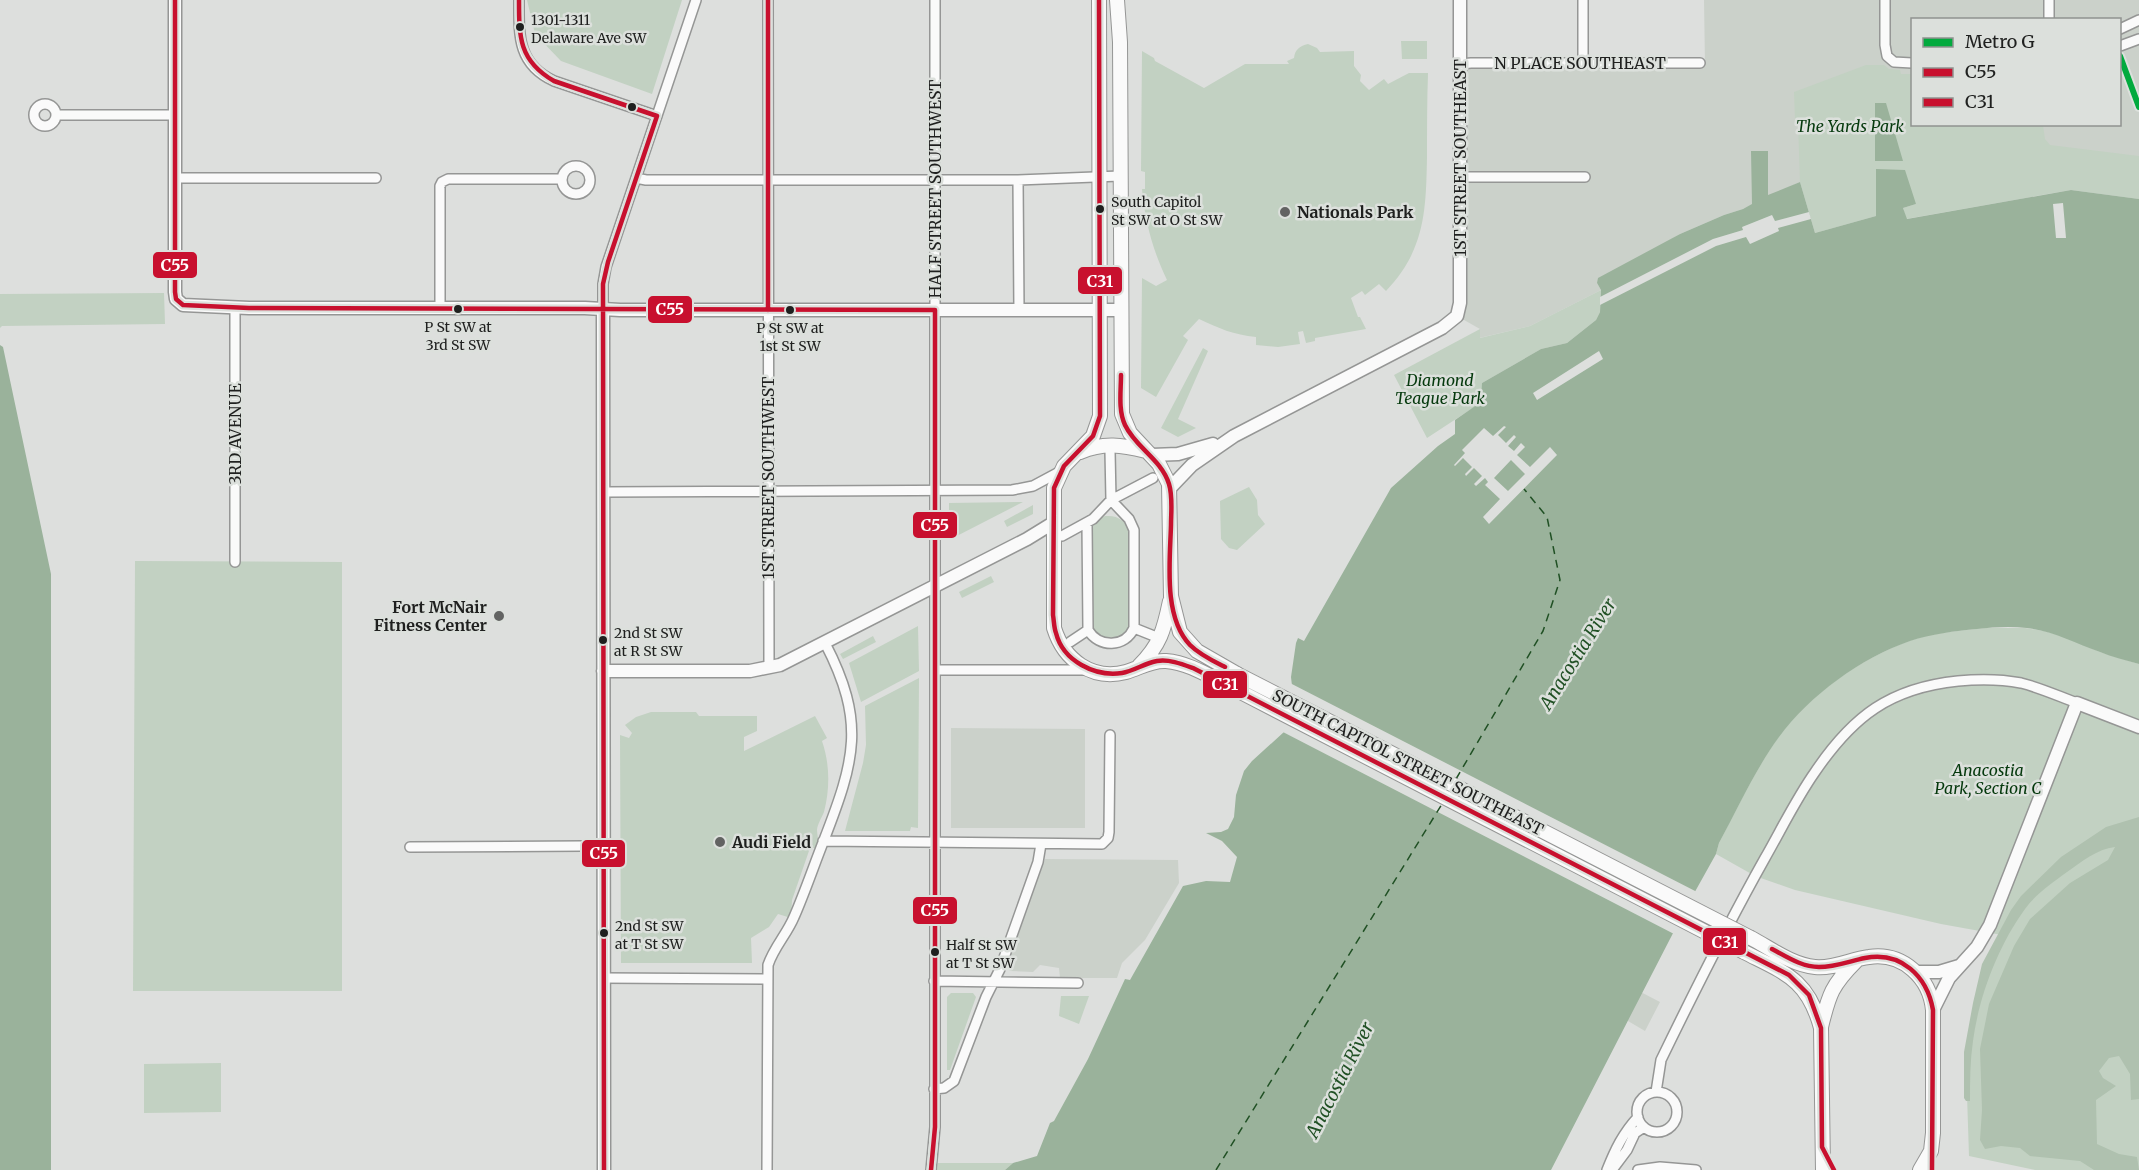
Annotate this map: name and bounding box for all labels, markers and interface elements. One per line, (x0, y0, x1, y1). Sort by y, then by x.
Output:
place label: 1301-1311 Delaware Ave SW (531, 11, 648, 47)
legend (1911, 18, 2121, 126)
marker: 1301-1311 Delaware Ave SW (514, 21, 526, 33)
text: Metro G (1965, 30, 2035, 53)
street label: N PLACE SOUTHEAST (1494, 53, 1666, 73)
street label: 1ST STREET SOUTHEAST (1450, 59, 1470, 257)
text: C55 (1965, 60, 1996, 83)
street label: HALF STREET SOUTHWEST (925, 80, 945, 298)
text: C31 (1965, 90, 1994, 113)
unlabelled marker (626, 101, 638, 113)
park label: The Yards Park (1796, 116, 1904, 136)
place label: South Capitol St SW at O St SW (1111, 193, 1223, 229)
place label: Nationals Park (1297, 202, 1414, 222)
marker: South Capitol St SW at O St SW (1094, 203, 1106, 215)
marker: Nationals Park (1278, 205, 1292, 219)
line badge: C55 (152, 251, 198, 279)
text: C55 (161, 255, 189, 275)
line badge: C31 (1077, 266, 1123, 295)
text: C31 (1087, 271, 1114, 291)
line badge: C55 (647, 295, 693, 324)
text: C55 (656, 299, 684, 319)
marker: P St SW at 3rd St SW (452, 303, 464, 315)
marker: P St SW at 1st St SW (784, 304, 796, 316)
place label: P St SW at 3rd St SW (424, 318, 492, 354)
place label: P St SW at 1st St SW (756, 319, 824, 355)
park label: Diamond Teague Park (1395, 370, 1485, 408)
street label: 1ST STREET SOUTHWEST (758, 377, 778, 579)
street label: 3RD AVENUE (225, 383, 245, 485)
line badge: C55 (912, 511, 958, 539)
text: C55 (921, 515, 949, 535)
water label: Anacostia River (1533, 593, 1621, 715)
place label: Fort McNair Fitness Center (374, 597, 488, 635)
marker: Fort McNair Fitness Center (492, 609, 506, 623)
place label: 2nd St SW at R St SW (614, 624, 684, 660)
marker: 2nd St SW at R St SW (597, 634, 609, 646)
line badge: C31 (1202, 670, 1248, 699)
text: C31 (1212, 674, 1239, 694)
street label: SOUTH CAPITOL STREET SOUTHEAST (1269, 685, 1547, 839)
park label: Anacostia Park, Section C (1935, 760, 2042, 798)
place label: Audi Field (731, 832, 811, 852)
marker: Audi Field (713, 835, 727, 849)
line badge: C55 (581, 839, 626, 868)
text: C55 (590, 843, 618, 863)
line badge: C55 (912, 896, 958, 925)
text: C55 (921, 900, 949, 920)
place label: 2nd St SW at T St SW (615, 917, 685, 953)
marker: 2nd St SW at T St SW (598, 927, 610, 939)
line badge: C31 (1702, 927, 1747, 956)
text: C31 (1712, 932, 1739, 952)
place label: Half St SW at T St SW (946, 936, 1018, 972)
marker: Half St SW at T St SW (929, 946, 941, 958)
water label: Anacostia River (1300, 1017, 1379, 1143)

